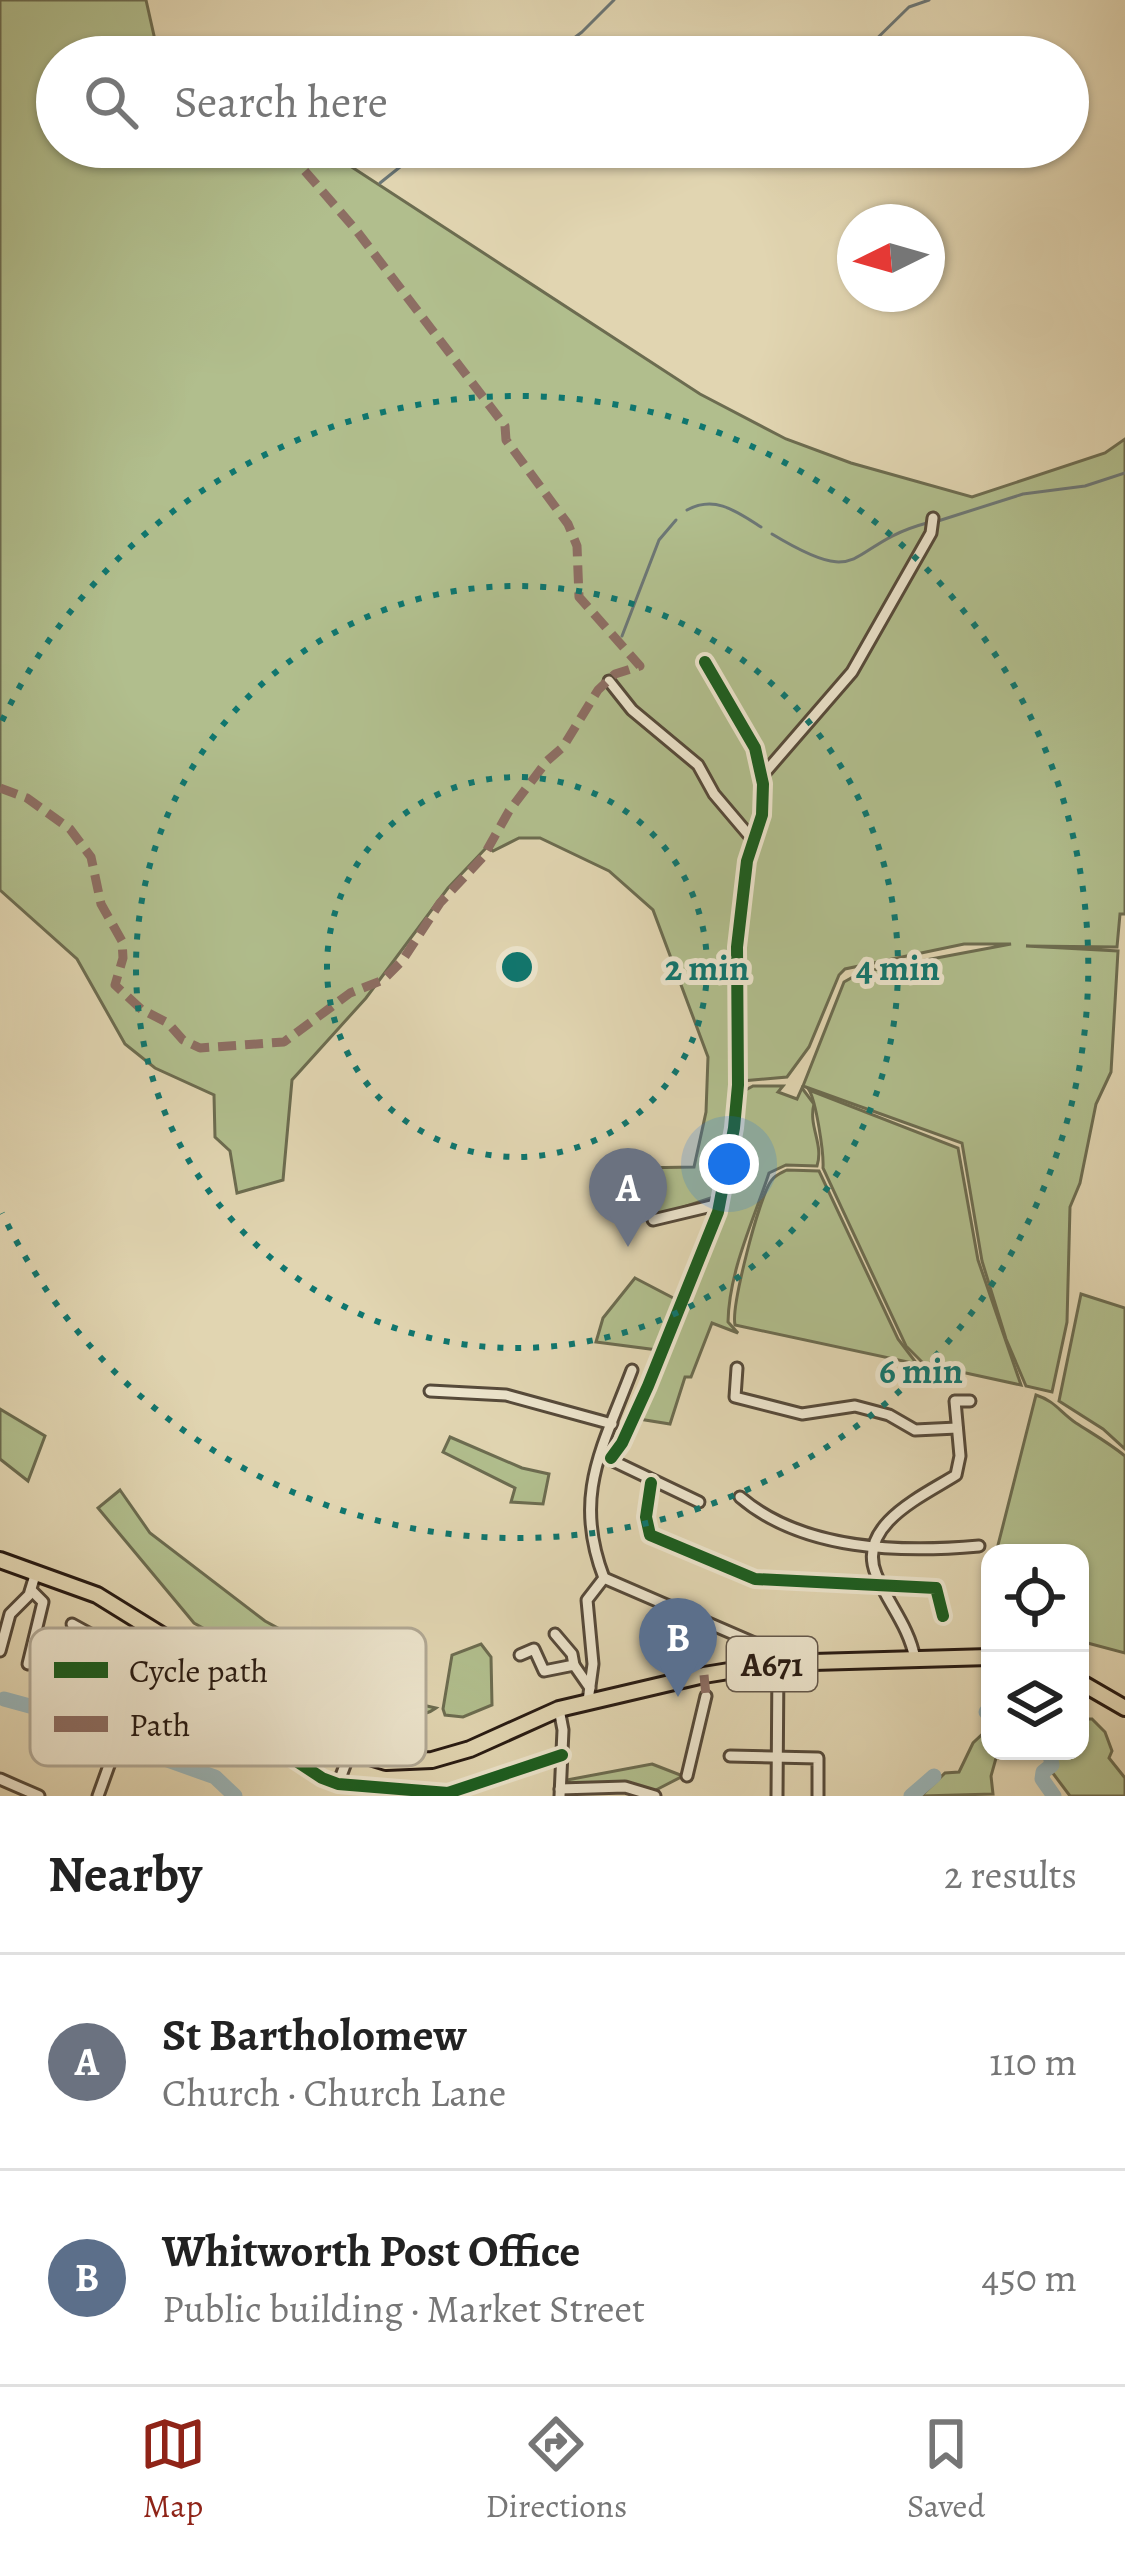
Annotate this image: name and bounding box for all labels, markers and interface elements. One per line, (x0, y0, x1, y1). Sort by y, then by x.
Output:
search box (36, 36, 1089, 168)
icon: search (78, 69, 144, 135)
text: Search here (174, 71, 388, 133)
north arrow (837, 204, 945, 312)
text: 2 min (665, 943, 749, 992)
text: 4 min (856, 943, 940, 992)
centre of rings (496, 946, 538, 988)
your location (699, 1134, 759, 1194)
pin: A (589, 1148, 667, 1247)
text: 6 min (879, 1346, 963, 1395)
map controls (981, 1544, 1089, 1760)
button: locate (981, 1544, 1089, 1652)
pin: B (639, 1598, 717, 1697)
legend (30, 1628, 426, 1766)
road number: A671 (727, 1637, 817, 1691)
text: Cycle path (129, 1648, 268, 1693)
button: layers (981, 1652, 1089, 1760)
text: Path (129, 1702, 190, 1747)
text: Nearby (48, 1839, 202, 1909)
text: 2 results (944, 1848, 1077, 1901)
text: St Bartholomew (162, 2004, 467, 2066)
text: A (75, 2035, 99, 2088)
text: 110 m (989, 2035, 1077, 2088)
text: Church · Church Lane (162, 2066, 506, 2119)
text: Whitworth Post Office (162, 2220, 580, 2282)
text: B (75, 2251, 99, 2304)
text: 450 m (982, 2251, 1077, 2304)
text: Public building · Market Street (162, 2282, 645, 2335)
tab: Map (140, 2411, 206, 2528)
tab: Directions (486, 2411, 627, 2528)
tab: Saved (907, 2411, 985, 2528)

